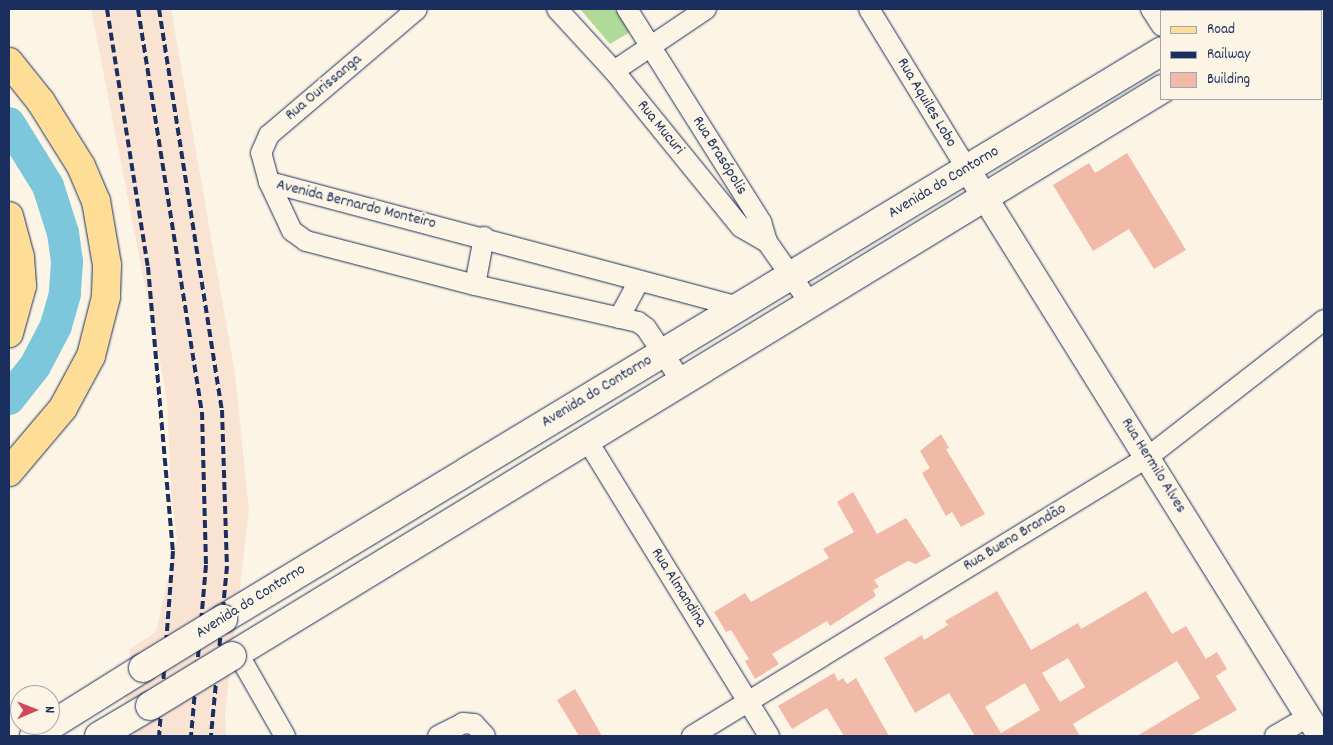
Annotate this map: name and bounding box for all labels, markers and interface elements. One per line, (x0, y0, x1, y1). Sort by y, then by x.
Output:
legend (1160, 10, 1323, 100)
text: Road (1207, 19, 1235, 41)
text: Railway (1207, 44, 1250, 66)
street label: Rua Ourissanga (282, 51, 366, 125)
street label: Rua Aquiles Lobo (892, 55, 960, 151)
text: Building (1207, 69, 1250, 91)
street label: Rua Mucuri (632, 97, 688, 159)
street label: Rua Brasópolis (687, 113, 751, 199)
street label: Avenida do Contorno (885, 142, 1003, 224)
street label: Avenida Bernardo Monteiro (274, 176, 438, 234)
street label: Avenida do Contorno (538, 351, 656, 433)
street label: Rua Hermilo Alves (1116, 415, 1190, 517)
street label: Rua Bueno Brandão (960, 500, 1070, 576)
street label: Rua Almandina (646, 545, 710, 631)
street label: Avenida do Contorno (193, 561, 309, 643)
north arrow (10, 685, 60, 735)
text: N (39, 706, 59, 713)

